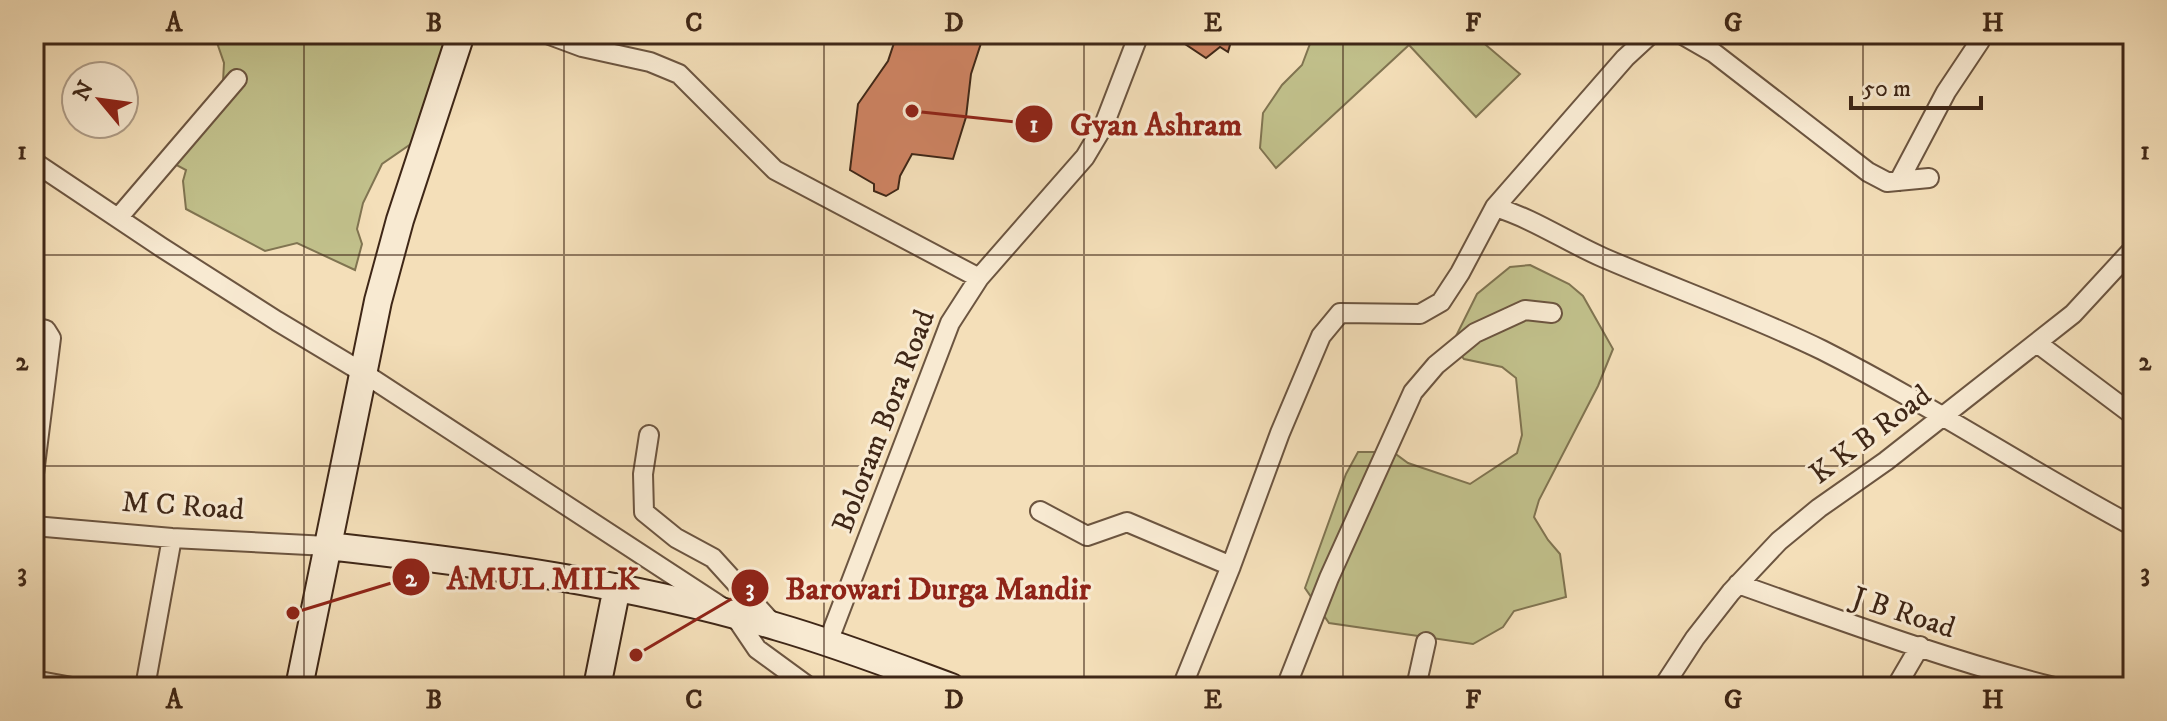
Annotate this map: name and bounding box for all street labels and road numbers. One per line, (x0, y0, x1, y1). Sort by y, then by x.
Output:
street label: Boloram Bora Road (825, 305, 944, 538)
street label: K K B Road (1803, 378, 1939, 493)
street label: M C Road (121, 484, 245, 529)
street label: J B Road (1845, 579, 1960, 647)

